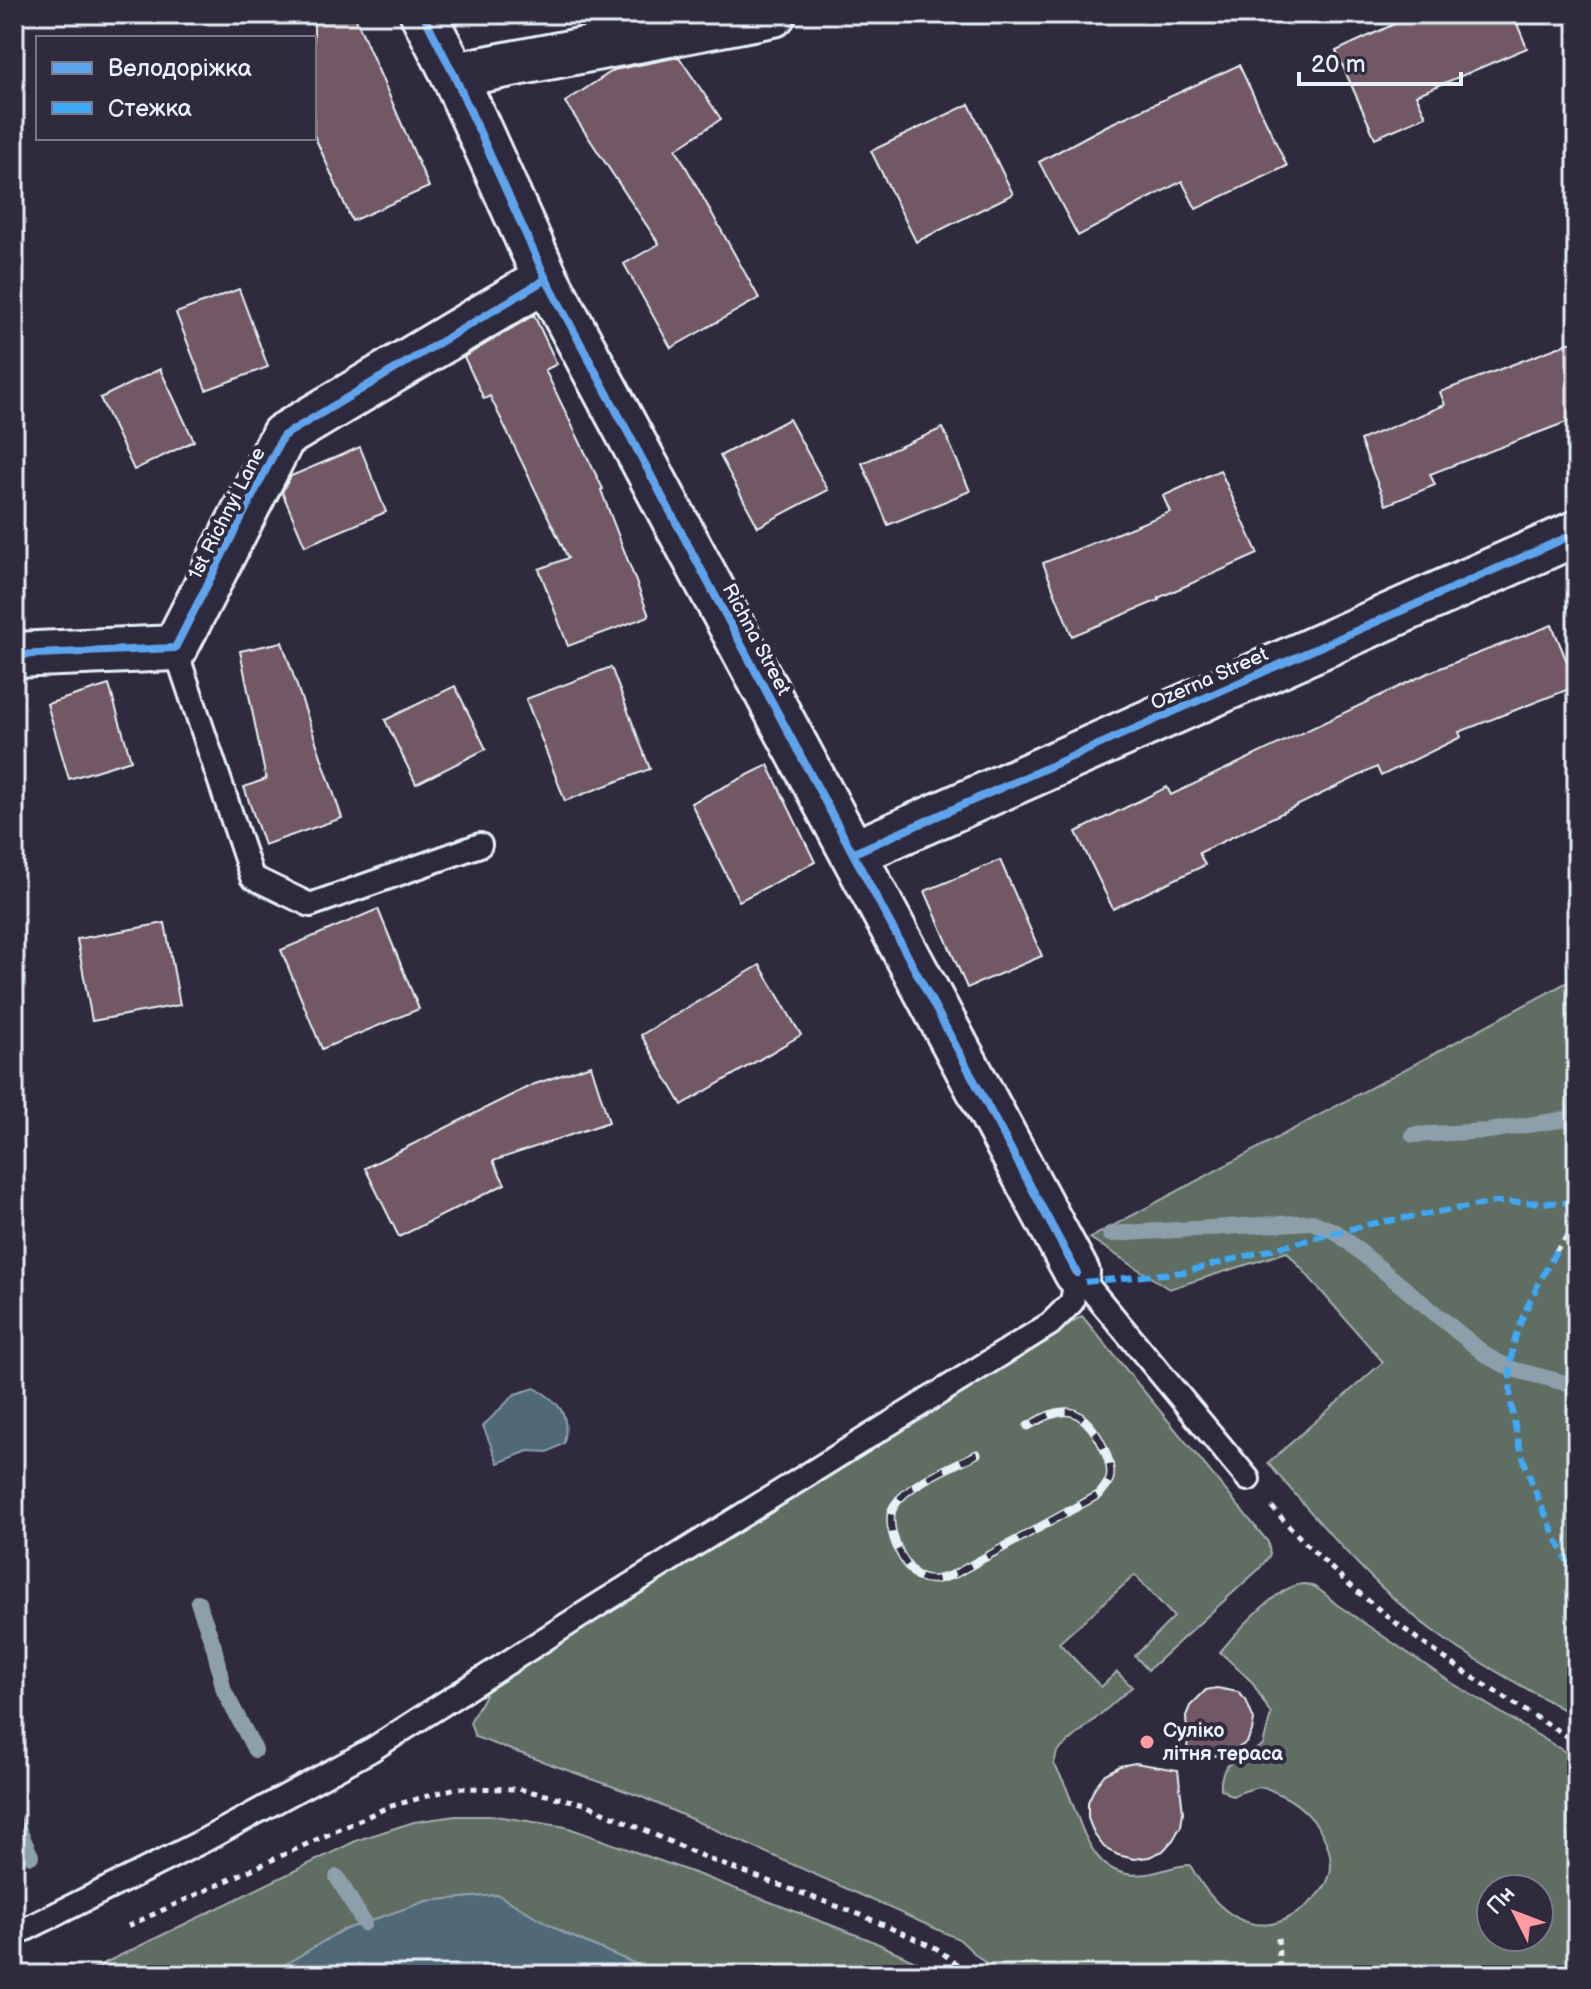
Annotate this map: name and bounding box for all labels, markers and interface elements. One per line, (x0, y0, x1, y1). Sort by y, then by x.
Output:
legend (36, 36, 316, 140)
scale bar (1299, 36, 1461, 86)
text: 20 m (1311, 50, 1366, 79)
text: Велодоріжка (108, 54, 252, 83)
text: Стежка (108, 94, 192, 123)
street label: 1st Richnyi Lane (183, 443, 271, 584)
street label: Richna Street (717, 579, 796, 699)
street label: Ozerna Street (1147, 642, 1272, 715)
place label: Суліко літня тераса (1162, 1719, 1283, 1766)
marker: Суліко літня тераса (1138, 1733, 1156, 1751)
north arrow (1475, 1873, 1555, 1953)
text: Пн (1481, 1881, 1521, 1921)

